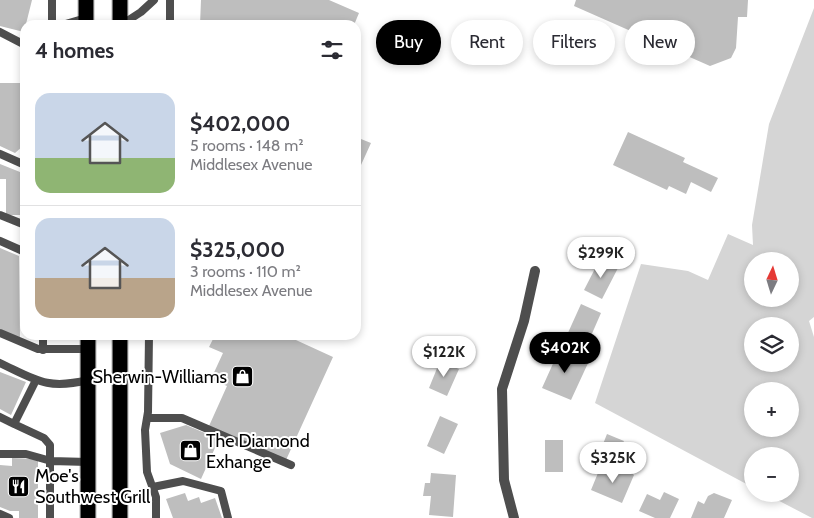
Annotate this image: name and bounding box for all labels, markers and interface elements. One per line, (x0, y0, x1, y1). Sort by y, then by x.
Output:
chip: Buy (376, 20, 441, 65)
chip: Rent (451, 20, 523, 65)
chip: Filters (533, 20, 615, 65)
chip: New (625, 20, 695, 65)
icon: filters (318, 36, 346, 64)
text: 4 homes (35, 38, 114, 63)
text: $402,000 (190, 111, 290, 136)
icon: home (75, 113, 135, 173)
text: 5 rooms · 148 m² (190, 136, 303, 155)
text: Middlesex Avenue (190, 155, 313, 174)
pin: $299K (566, 236, 636, 279)
text: $325,000 (190, 237, 285, 262)
icon: home (75, 238, 135, 298)
text: $299K (578, 243, 624, 262)
north arrow (744, 252, 799, 308)
map controls (744, 252, 799, 502)
text: 3 rooms · 110 m² (190, 262, 301, 281)
text: Middlesex Avenue (190, 281, 313, 300)
button: layers (744, 317, 799, 372)
pin: $402K (530, 332, 600, 374)
pin: $122K (409, 336, 479, 378)
text: $402K (540, 338, 590, 357)
text: $122K (423, 342, 465, 361)
shop icon: Sherwin-Williams (231, 365, 255, 389)
place label: Sherwin-Williams (93, 366, 227, 388)
button: + (744, 382, 799, 437)
place label: The Diamond Exhange (206, 430, 310, 473)
shop icon: The Diamond Exhange (178, 439, 202, 463)
pin: $325K (578, 442, 648, 484)
button: − (744, 447, 799, 502)
text: $325K (591, 448, 636, 467)
place label: Moe's Southwest Grill (35, 465, 151, 508)
restaurant icon: Moe's Southwest Grill (7, 474, 31, 498)

